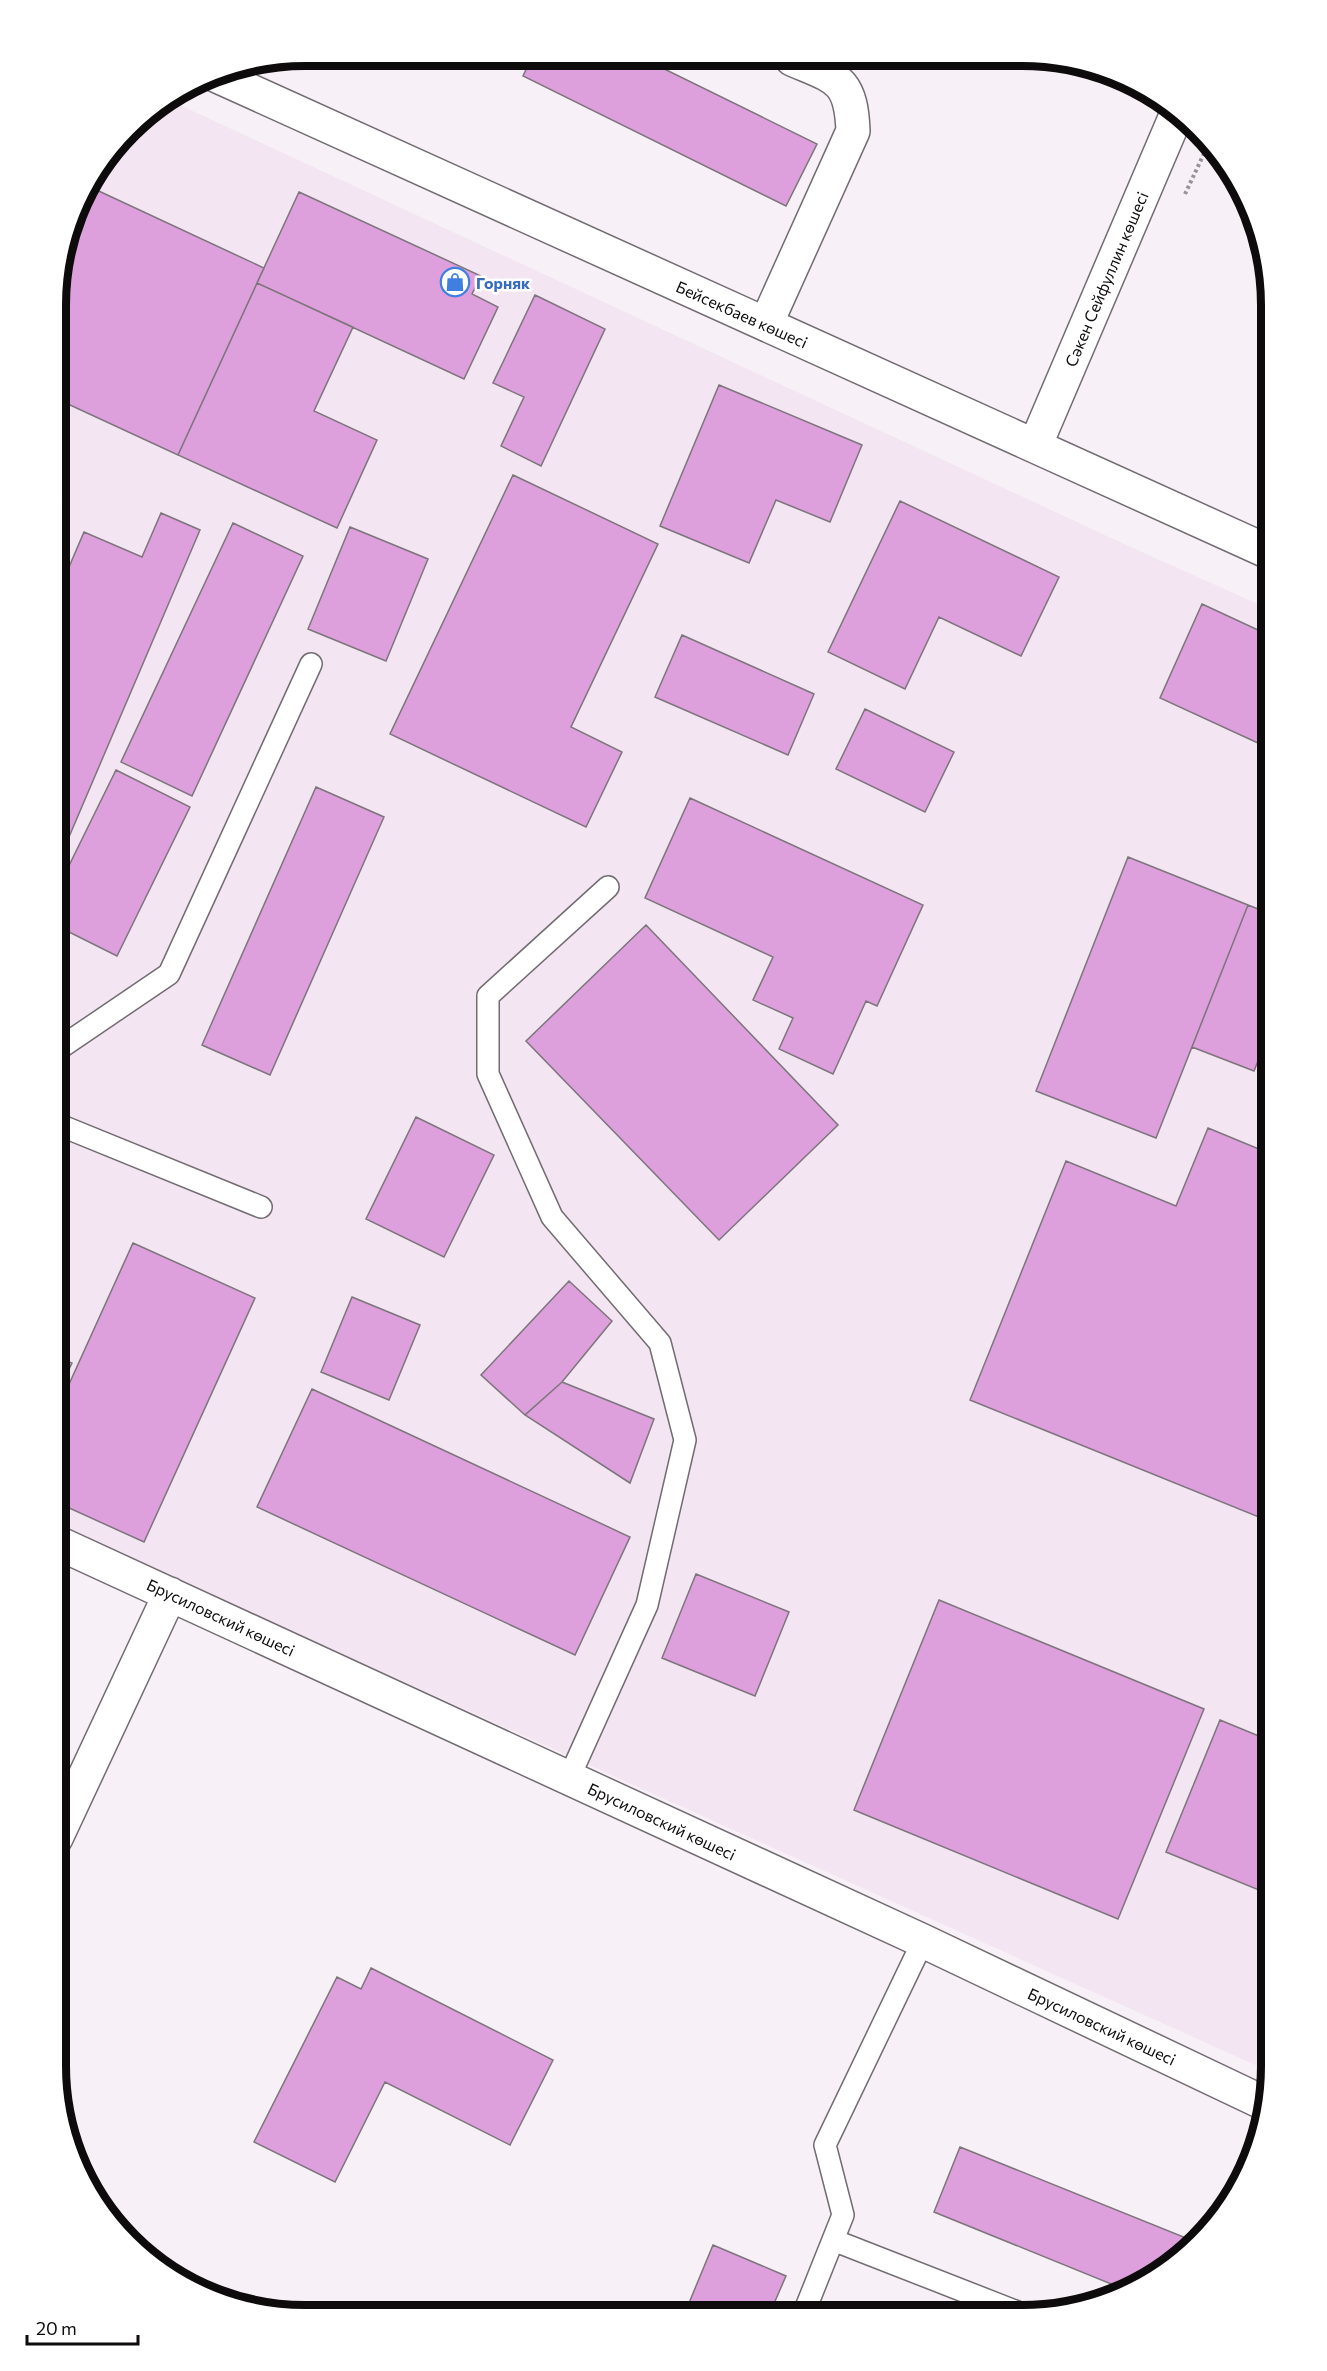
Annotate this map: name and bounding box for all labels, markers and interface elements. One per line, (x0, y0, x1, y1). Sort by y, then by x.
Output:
street label: Сәкен Сейфуллин көшесі (1060, 189, 1152, 369)
shop icon: Горняк (439, 266, 471, 298)
place label: Горняк (476, 273, 530, 292)
street label: Бейсекбаев көшесі (673, 276, 811, 352)
street label: Брусиловский көшесі (144, 1574, 298, 1660)
street label: Брусиловский көшесі (585, 1778, 739, 1864)
street label: Брусиловский көшесі (1025, 1983, 1179, 2069)
scale bar (27, 2308, 138, 2346)
text: 20 m (36, 2317, 77, 2339)

